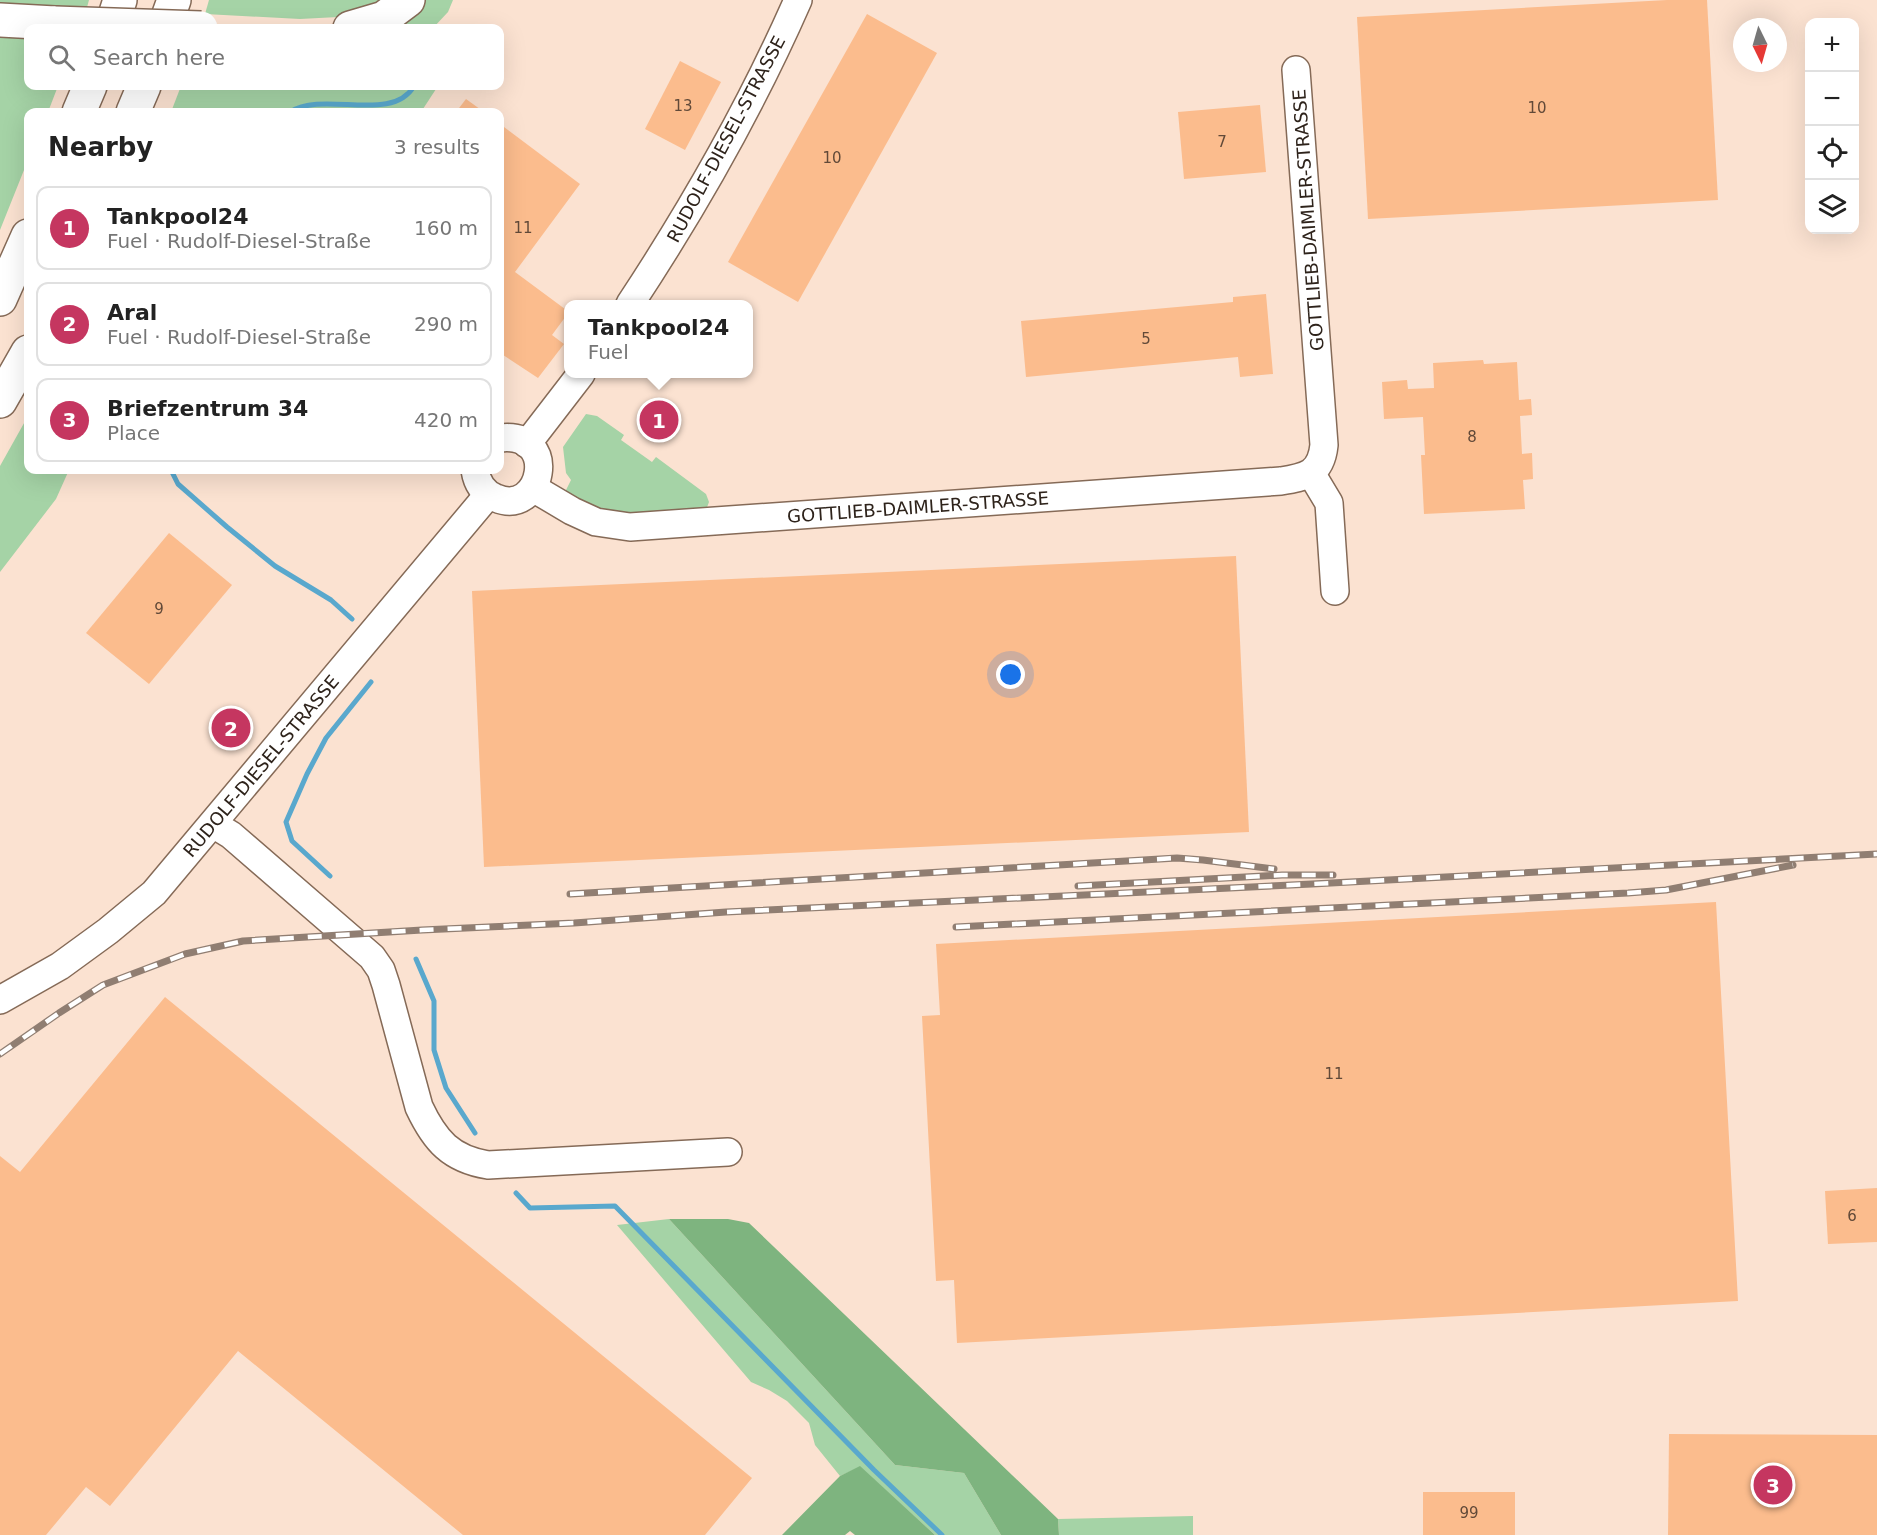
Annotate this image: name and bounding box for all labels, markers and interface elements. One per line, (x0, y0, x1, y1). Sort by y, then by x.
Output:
north arrow (1733, 18, 1787, 72)
map controls (1805, 18, 1859, 234)
button: + (1805, 18, 1859, 72)
search box (24, 24, 504, 90)
street label: RUDOLF-DIESEL-STRASSE (663, 32, 789, 246)
icon: search (45, 41, 78, 74)
text: Search here (93, 45, 225, 70)
button: − (1805, 72, 1859, 126)
street label: GOTTLIEB-DAIMLER-STRASSE (1288, 88, 1328, 352)
house number: 13 (673, 97, 693, 115)
house number: 10 (1527, 99, 1547, 117)
button: locate (1805, 126, 1859, 180)
text: Nearby (48, 132, 153, 162)
house number: 7 (1217, 133, 1227, 151)
text: 3 results (394, 135, 480, 159)
house number: 10 (822, 149, 842, 167)
button: layers (1805, 180, 1859, 234)
text: Tankpool24 (107, 204, 248, 229)
text: 1 (63, 216, 76, 240)
text: 160 m (414, 216, 478, 240)
house number: 11 (513, 219, 533, 237)
text: Fuel · Rudolf-Diesel-Straße (107, 229, 371, 253)
text: Aral (107, 300, 157, 325)
popup (564, 300, 753, 378)
text: 2 (63, 312, 76, 336)
text: 290 m (414, 312, 478, 336)
text: Tankpool24 (588, 315, 729, 340)
text: Fuel · Rudolf-Diesel-Straße (107, 325, 371, 349)
house number: 5 (1141, 330, 1151, 348)
text: Fuel (588, 340, 629, 364)
text: Briefzentrum 34 (107, 396, 308, 421)
pin: 1 (640, 398, 678, 442)
text: 3 (63, 408, 76, 432)
text: 420 m (414, 408, 478, 432)
text: Place (107, 421, 160, 445)
house number: 8 (1467, 428, 1477, 446)
street label: GOTTLIEB-DAIMLER-STRASSE (786, 487, 1050, 527)
house number: 9 (154, 600, 164, 618)
your location (996, 660, 1025, 689)
street label: RUDOLF-DIESEL-STRASSE (179, 671, 343, 861)
pin: 2 (212, 706, 250, 750)
house number: 11 (1324, 1065, 1344, 1083)
house number: 6 (1847, 1207, 1857, 1225)
pin: 3 (1754, 1462, 1792, 1508)
house number: 99 (1459, 1504, 1479, 1522)

